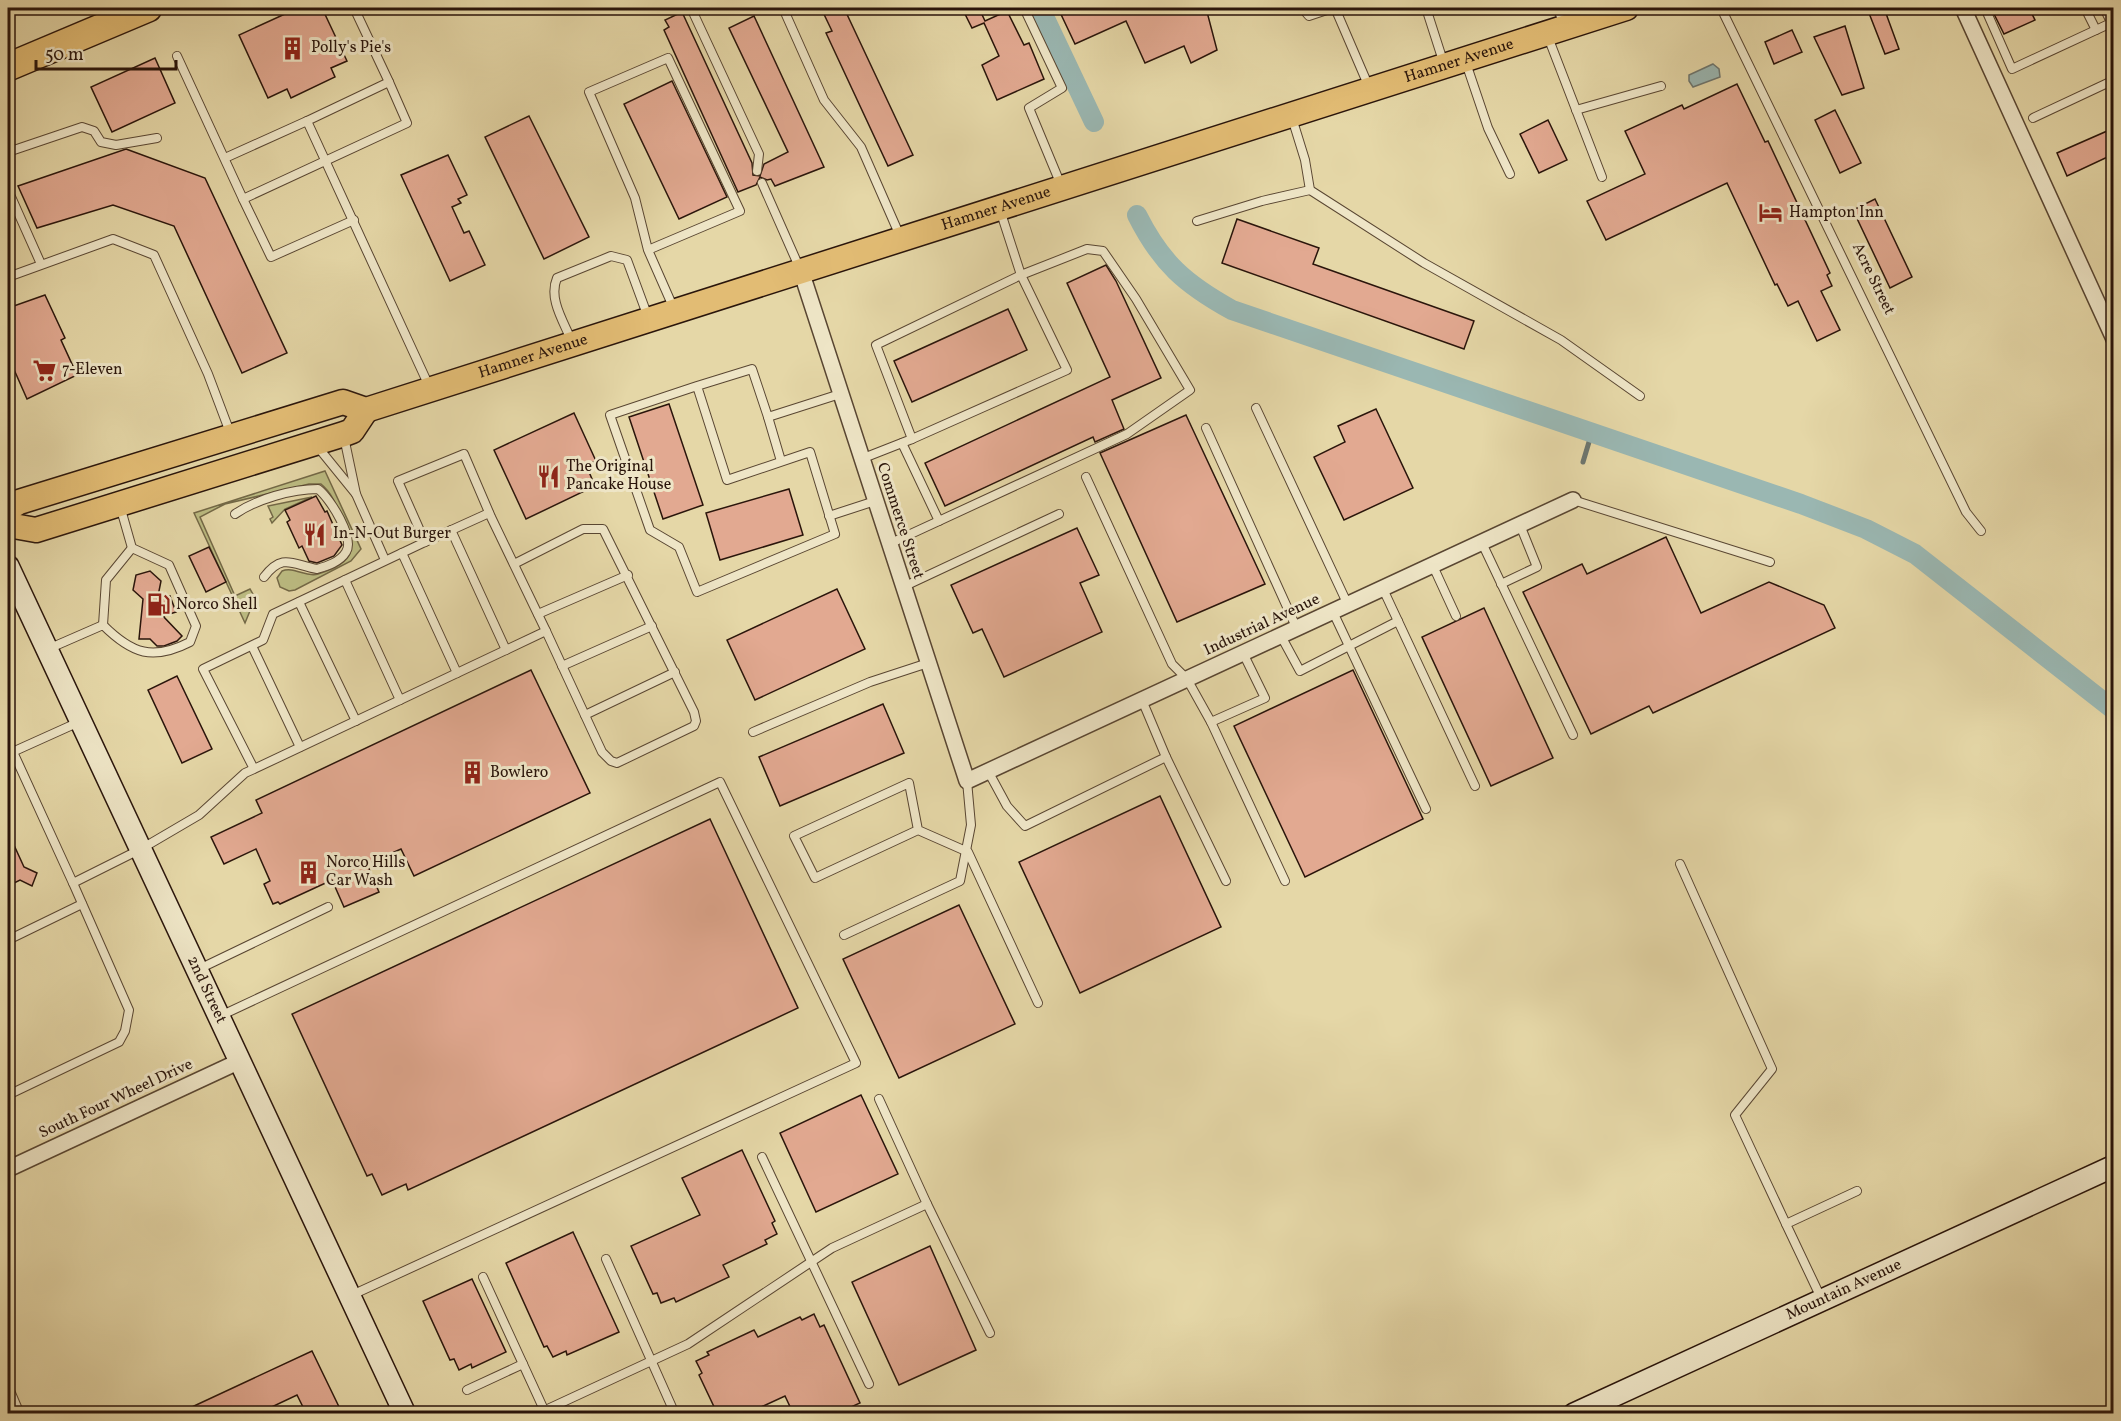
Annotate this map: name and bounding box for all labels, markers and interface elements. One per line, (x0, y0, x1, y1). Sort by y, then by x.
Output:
scale bar (36, 33, 176, 71)
street label: Hamner Avenue (1402, 33, 1517, 89)
building icon: Polly's Pie's (280, 35, 306, 61)
place label: Polly's Pie's (311, 37, 391, 59)
text: 50 m (45, 43, 84, 68)
street label: Hamner Avenue (939, 181, 1054, 237)
hotel icon: Hampton Inn (1758, 200, 1784, 226)
place label: Hampton Inn (1789, 202, 1884, 224)
street label: Acre Street (1846, 239, 1900, 319)
street label: Hamner Avenue (476, 329, 591, 384)
supermarket icon: 7-Eleven (31, 357, 57, 383)
place label: 7-Eleven (62, 359, 123, 381)
place label: The Original Pancake House (566, 456, 671, 496)
street label: Commerce Street (871, 460, 929, 583)
restaurant icon: The Original Pancake House (535, 463, 561, 489)
restaurant icon: In-N-Out Burger (302, 521, 328, 547)
place label: In-N-Out Burger (333, 523, 451, 545)
street label: Industrial Avenue (1200, 589, 1324, 661)
fuel station icon: Norco Shell (145, 592, 171, 618)
place label: Norco Shell (176, 594, 258, 616)
building icon: Bowlero (459, 760, 485, 786)
place label: Bowlero (490, 762, 548, 784)
place label: Norco Hills Car Wash (326, 852, 405, 892)
building icon: Norco Hills Car Wash (295, 859, 321, 885)
street label: 2nd Street (181, 952, 232, 1028)
street label: South Four Wheel Drive (35, 1054, 197, 1144)
street label: Mountain Avenue (1782, 1254, 1905, 1326)

